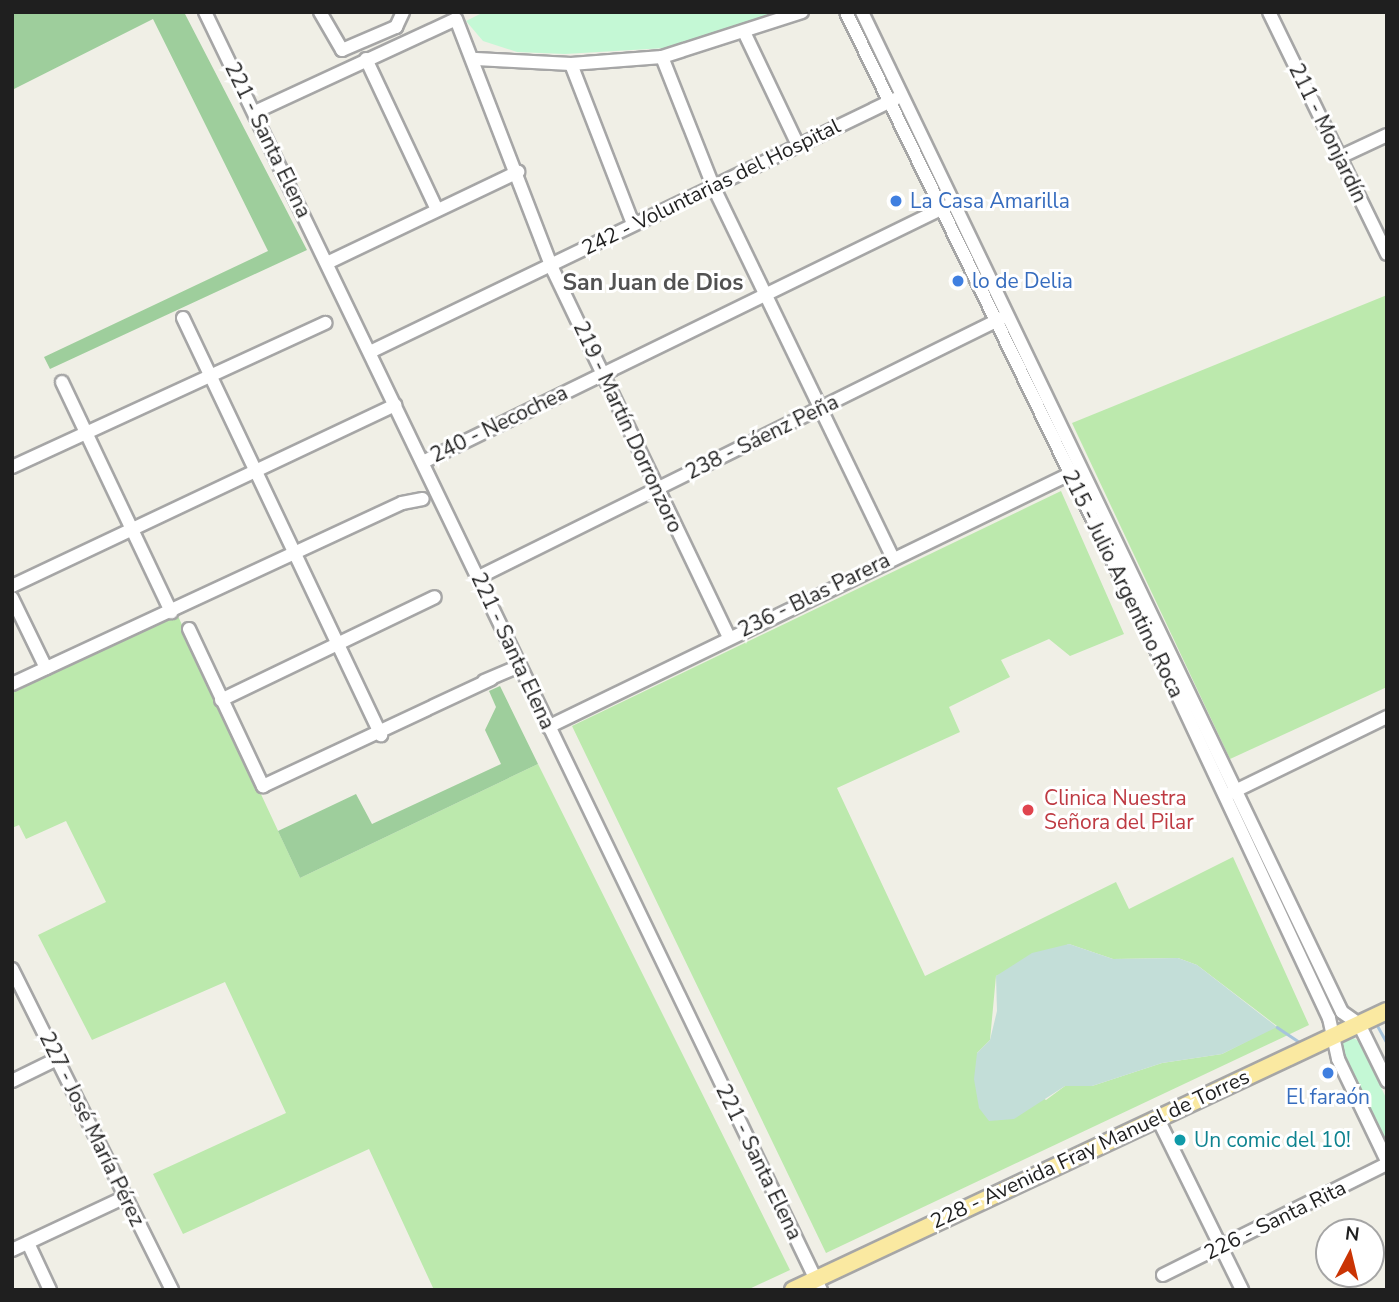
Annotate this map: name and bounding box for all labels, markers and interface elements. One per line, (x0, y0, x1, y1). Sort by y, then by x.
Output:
street label: 221 - Santa Elena (219, 58, 317, 222)
street label: 211 - Monjardín (1283, 59, 1373, 207)
street label: 242 - Voluntarias del Hospital (578, 113, 844, 261)
place label: La Casa Amarilla (910, 188, 1070, 214)
marker: La Casa Amarilla (888, 193, 904, 209)
place label: lo de Delia (972, 268, 1073, 294)
district label: San Juan de Dios (563, 269, 743, 297)
marker: lo de Delia (950, 273, 966, 289)
street label: 219 - Martín Dorronzoro (568, 317, 688, 537)
street label: 240 - Necochea (426, 380, 572, 468)
street label: 238 - Sáenz Peña (682, 389, 842, 485)
street label: 215 - Julio Argentino Roca (1057, 466, 1189, 702)
street label: 236 - Blas Parera (734, 547, 894, 643)
street label: 221 - Santa Elena (466, 569, 560, 733)
place label: Clinica Nuestra Señora del Pilar (1044, 785, 1194, 835)
marker: Clinica Nuestra Señora del Pilar (1018, 800, 1038, 820)
street label: 227 - José María Pérez (34, 1028, 150, 1230)
street label: 228 - Avenida Fray Manuel de Torres (927, 1064, 1253, 1234)
marker: El faraón (1320, 1065, 1336, 1081)
street label: 221 - Santa Elena (710, 1080, 808, 1244)
place label: El faraón (1286, 1084, 1370, 1110)
place label: Un comic del 10! (1194, 1127, 1351, 1153)
marker: Un comic del 10! (1172, 1132, 1188, 1148)
street label: 226 - Santa Rita (1200, 1175, 1350, 1265)
north arrow (1315, 1218, 1385, 1288)
text: N (1344, 1220, 1361, 1248)

